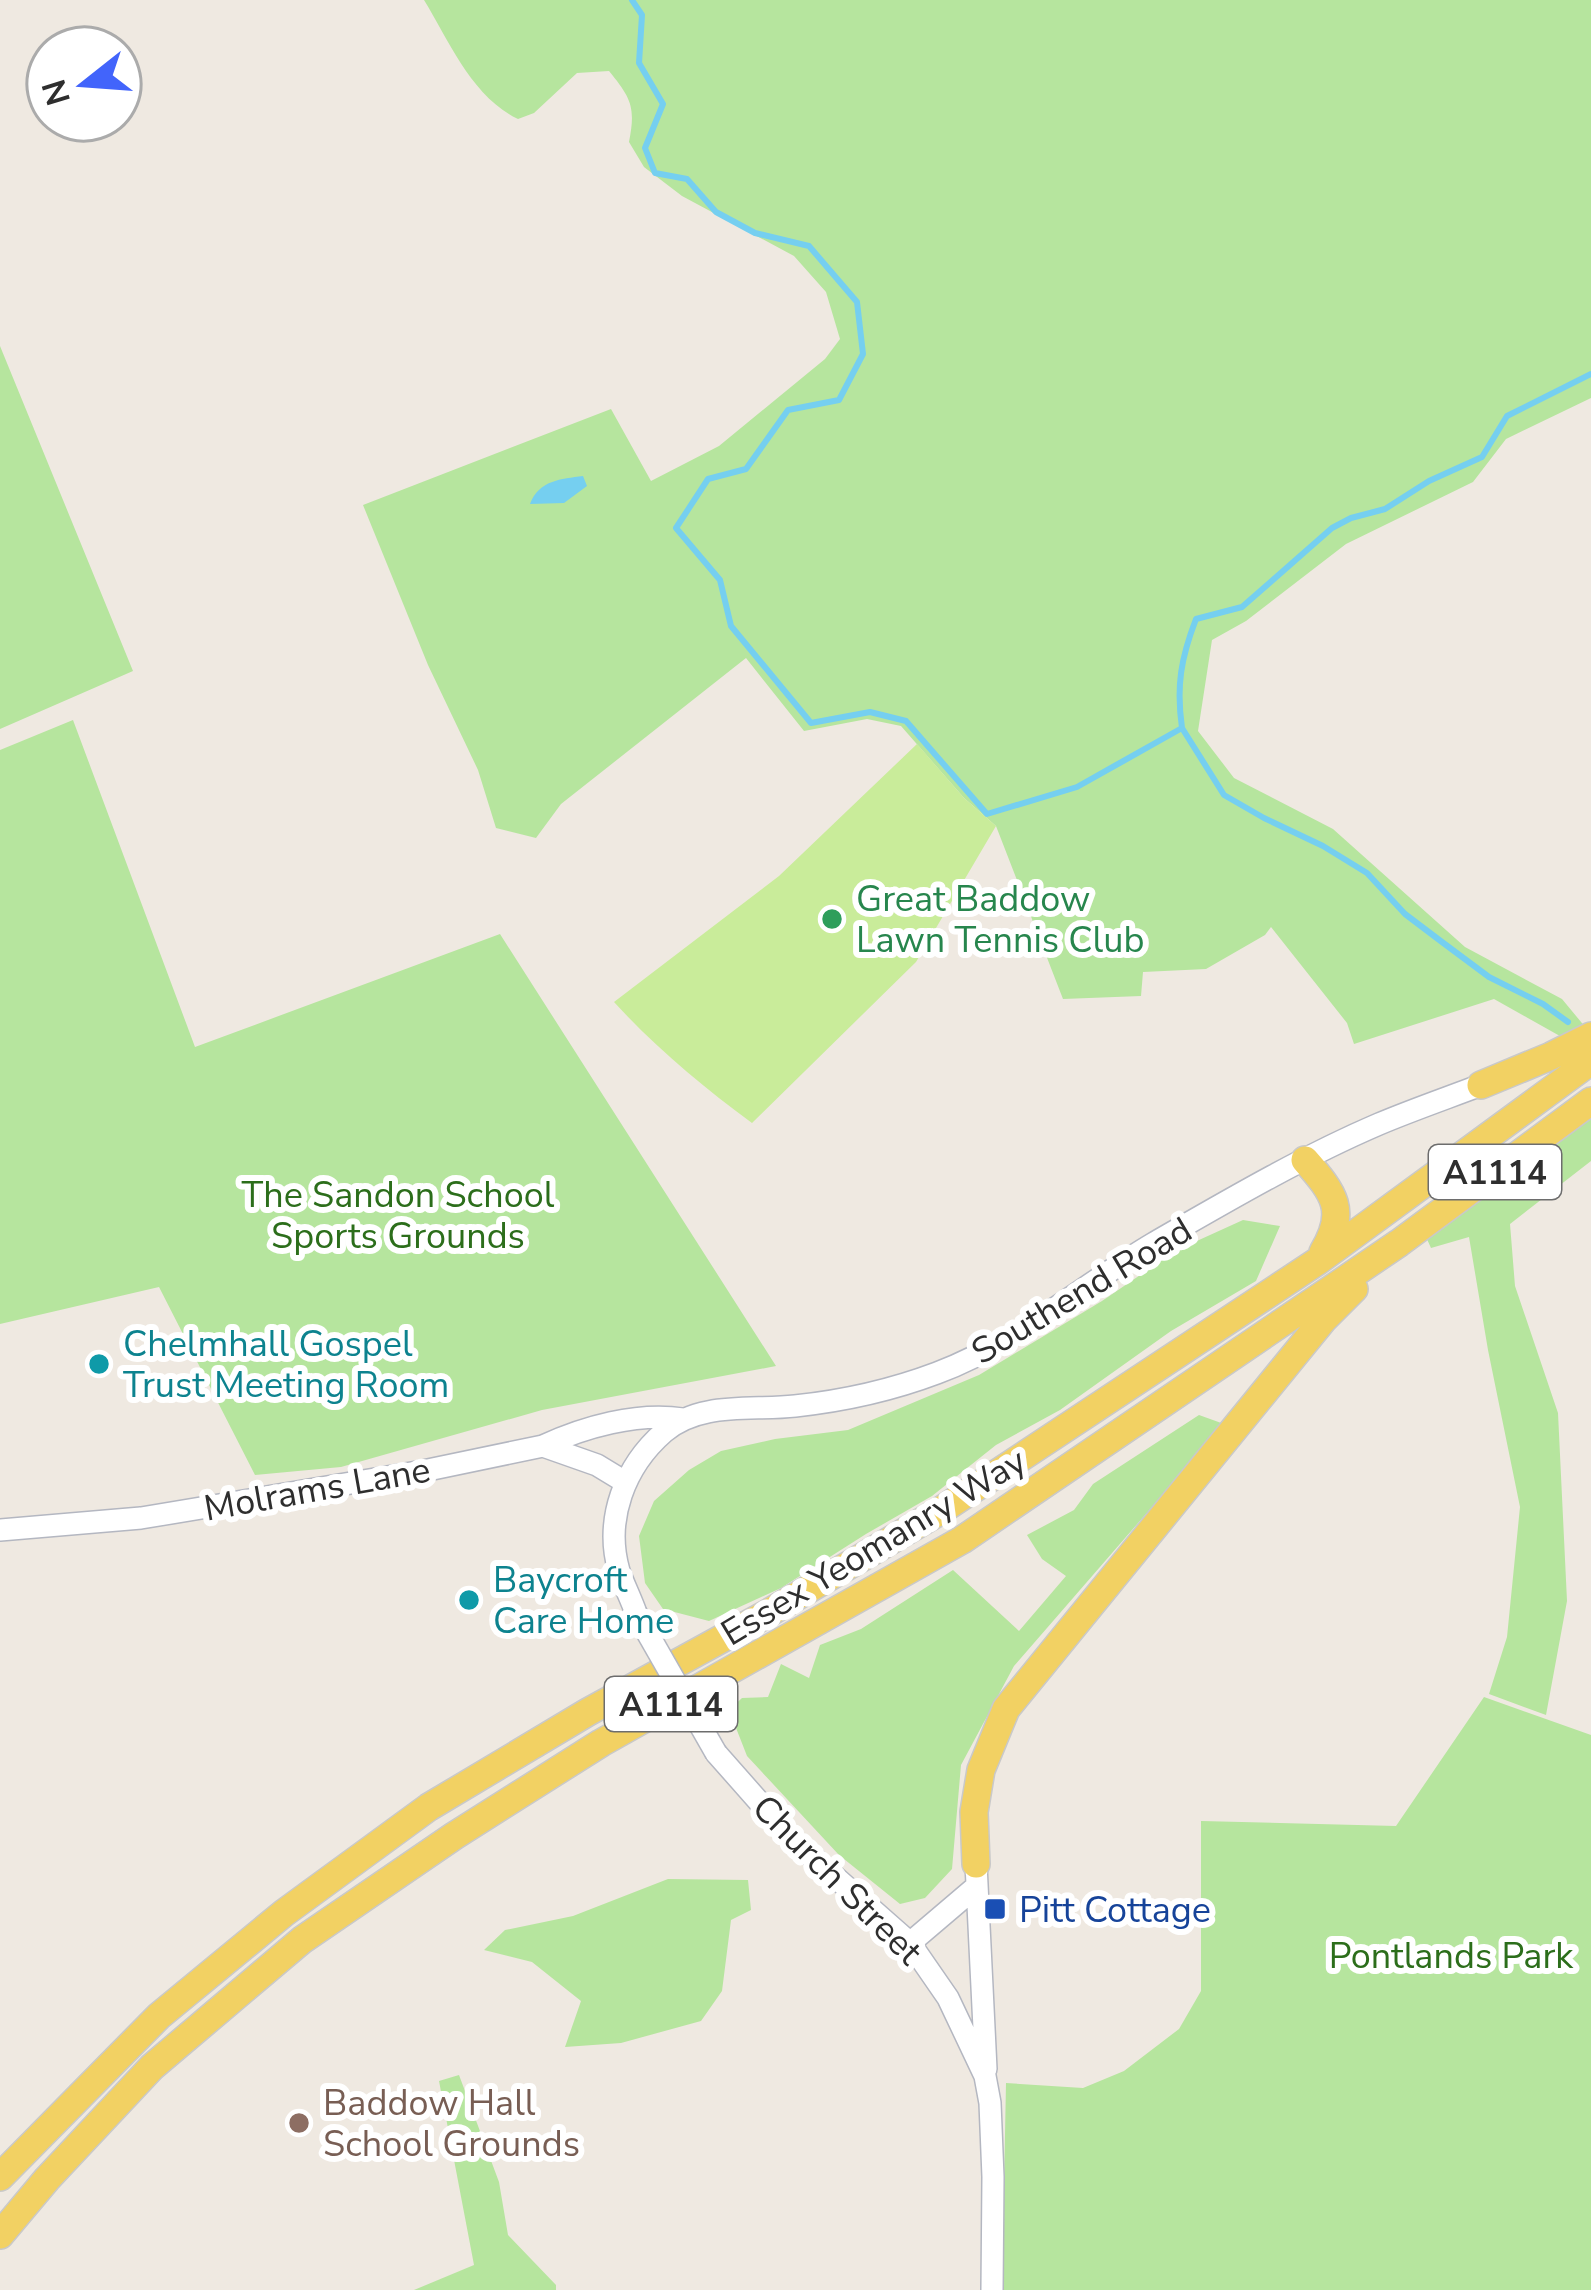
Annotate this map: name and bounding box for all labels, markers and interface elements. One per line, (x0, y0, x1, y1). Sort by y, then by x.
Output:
north arrow (24, 24, 144, 144)
text: N (32, 74, 82, 111)
place label: Great Baddow Lawn Tennis Club (856, 875, 1144, 965)
marker: Great Baddow Lawn Tennis Club (819, 906, 845, 932)
road number: A1114 (1429, 1145, 1561, 1199)
park label: The Sandon School Sports Grounds (242, 1171, 555, 1261)
street label: Southend Road (962, 1206, 1201, 1376)
place label: Chelmhall Gospel Trust Meeting Room (123, 1320, 449, 1410)
marker: Chelmhall Gospel Trust Meeting Room (86, 1351, 112, 1377)
street label: Essex Yeomanry Way (712, 1437, 1036, 1658)
street label: Molrams Lane (200, 1445, 434, 1533)
place label: Baycroft Care Home (493, 1556, 674, 1646)
marker: Baycroft Care Home (456, 1587, 482, 1613)
road number: A1114 (605, 1677, 737, 1731)
street label: Church Street (741, 1784, 933, 1976)
place label: Pitt Cottage (1019, 1886, 1211, 1935)
marker: Pitt Cottage (982, 1896, 1008, 1922)
park label: Pontlands Park (1329, 1932, 1574, 1981)
place label: Baddow Hall School Grounds (323, 2079, 580, 2169)
marker: Baddow Hall School Grounds (286, 2110, 312, 2136)

